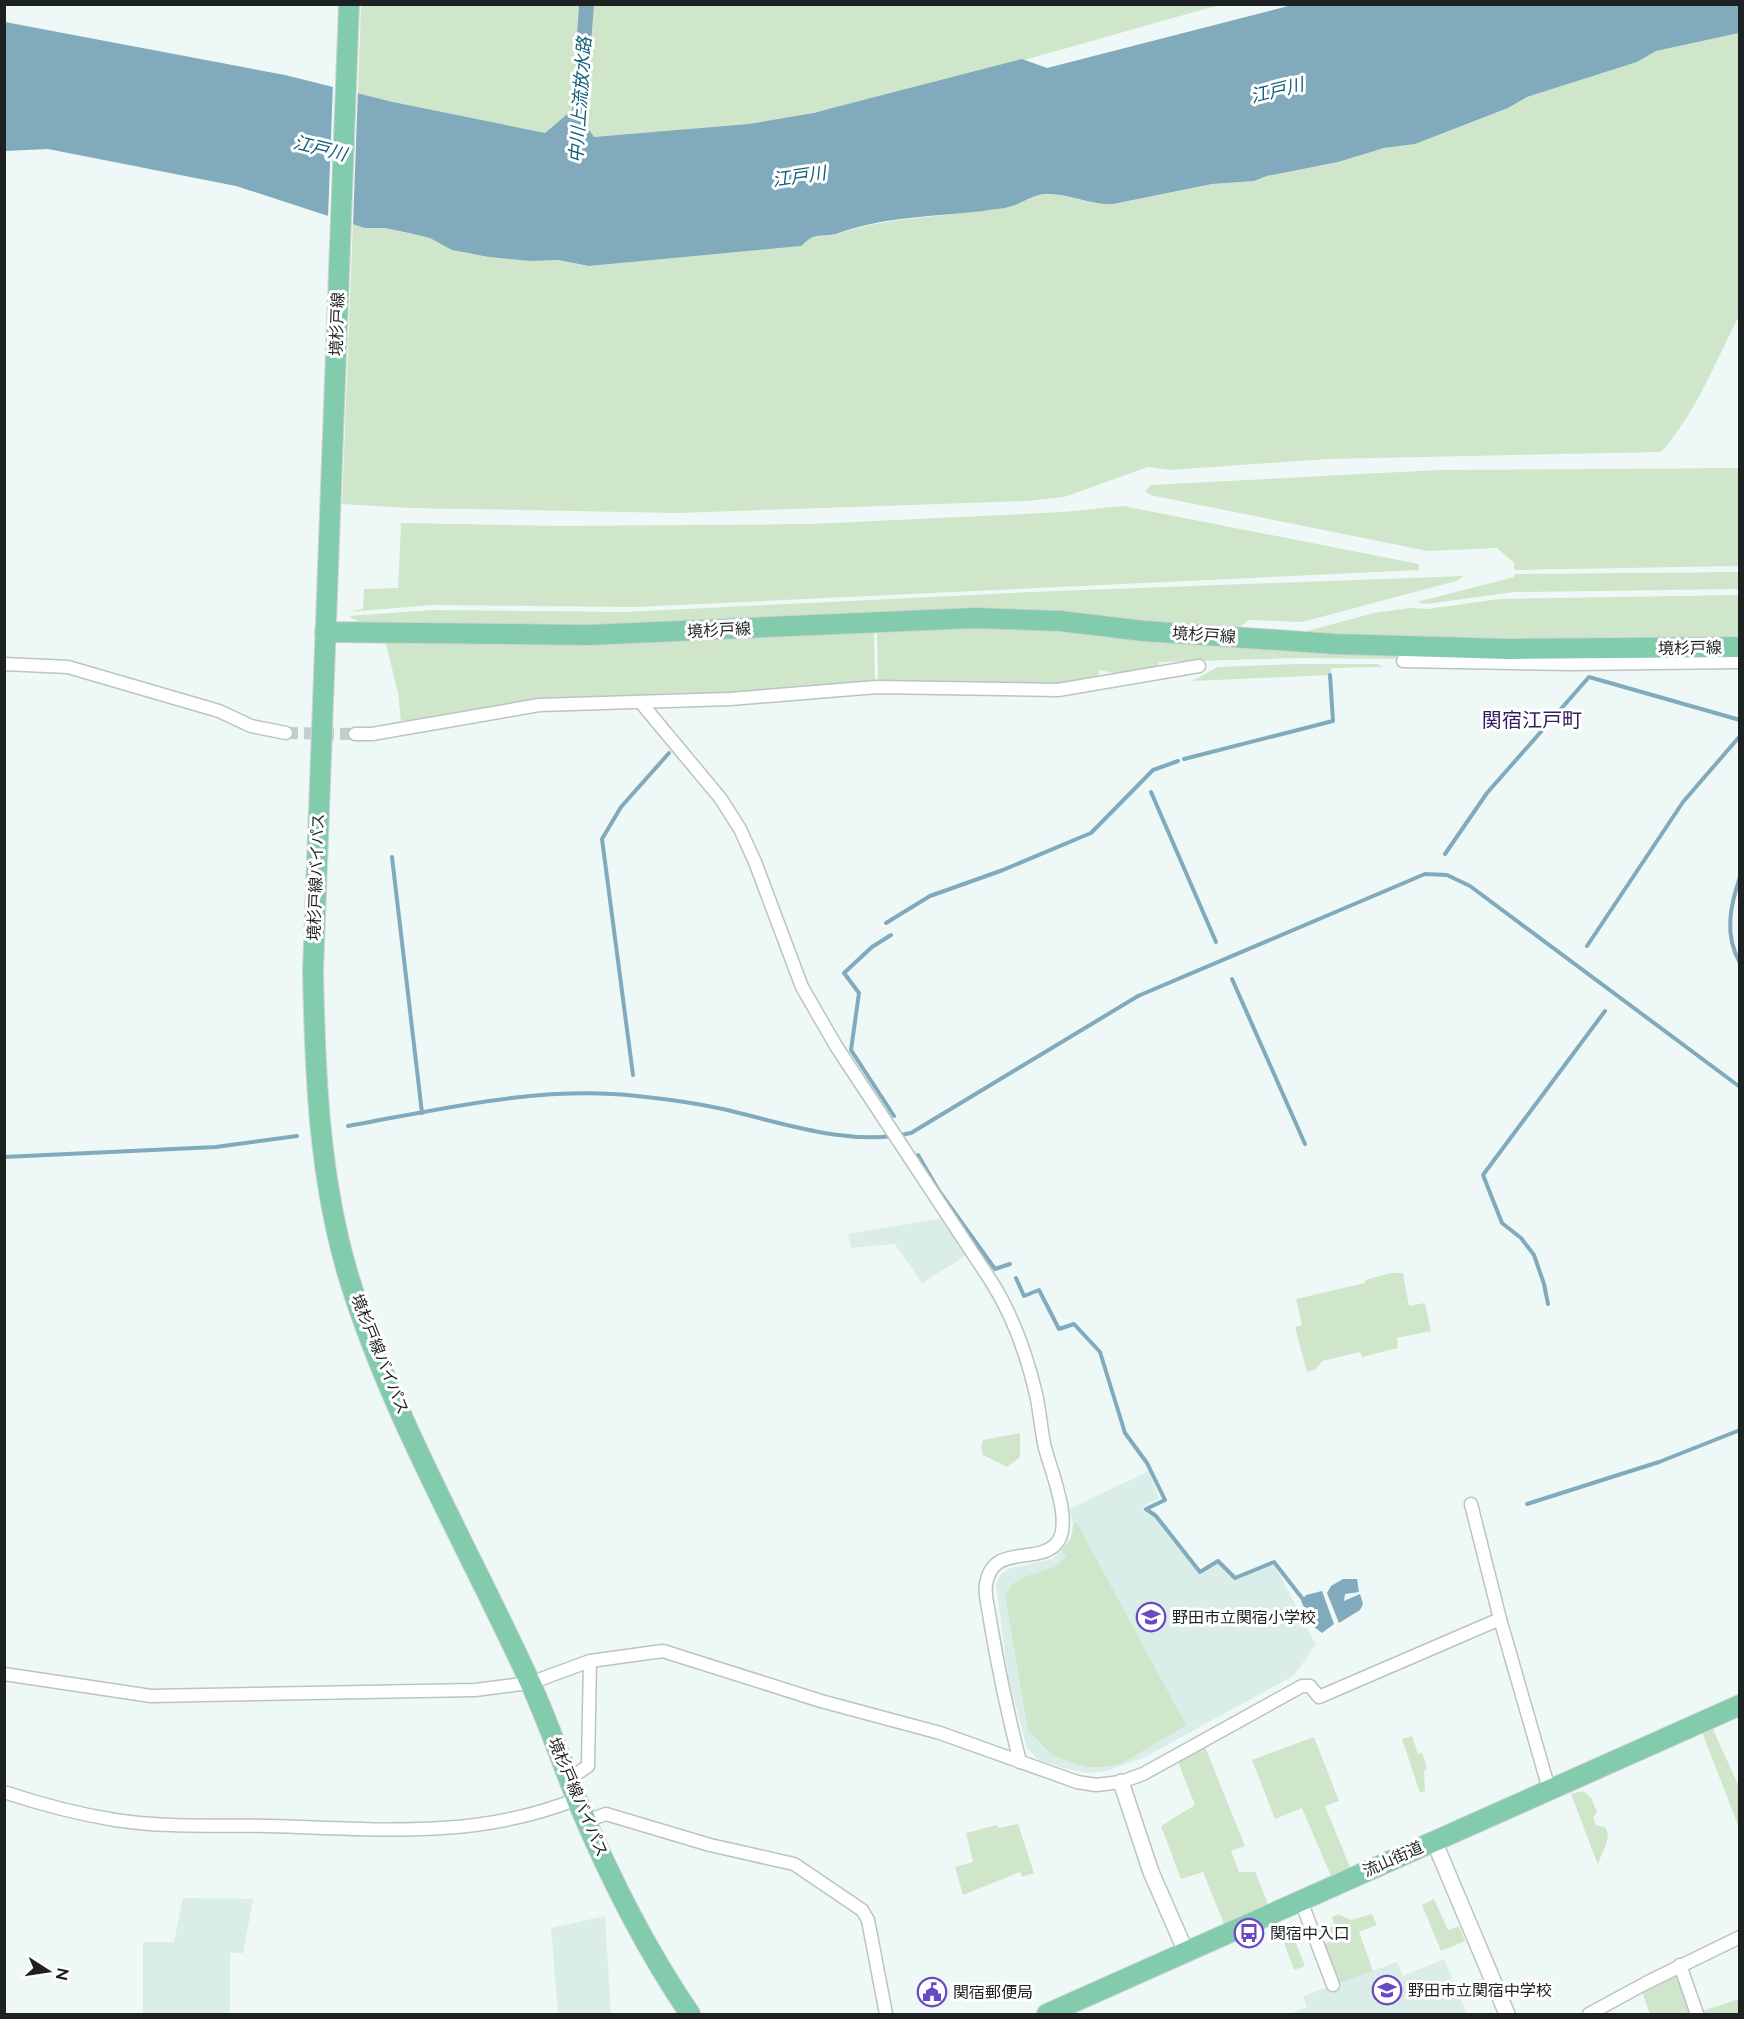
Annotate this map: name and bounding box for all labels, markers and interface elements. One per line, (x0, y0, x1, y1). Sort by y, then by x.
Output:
water label: 中川上流放水路 (565, 34, 595, 164)
water label: 江戸川 (1248, 73, 1308, 107)
water label: 江戸川 (291, 131, 351, 165)
water label: 江戸川 (771, 162, 829, 190)
street label: 境杉戸線 (326, 292, 348, 356)
street label: 境杉戸線 (687, 619, 751, 641)
street label: 境杉戸線 (1171, 623, 1237, 647)
street label: 境杉戸線 (1658, 638, 1722, 658)
district label: 関宿江戸町 (1482, 708, 1582, 732)
street label: 境杉戸線バイパス (304, 813, 328, 941)
street label: 境杉戸線バイパス (347, 1291, 413, 1417)
school or university icon: 野田市立関宿小学校 (1135, 1601, 1167, 1633)
place label: 野田市立関宿小学校 (1172, 1608, 1316, 1627)
street label: 境杉戸線バイパス (544, 1735, 612, 1859)
street label: 流山街道 (1360, 1837, 1426, 1881)
bus stop icon: 関宿中入口 (1233, 1917, 1265, 1949)
place label: 関宿中入口 (1270, 1924, 1350, 1943)
north arrow (18, 1941, 78, 2001)
text: N (52, 1966, 73, 1982)
school or university icon: 野田市立関宿中学校 (1371, 1974, 1403, 2006)
public building icon: 関宿郵便局 (916, 1976, 948, 2008)
place label: 野田市立関宿中学校 (1408, 1981, 1552, 2000)
place label: 関宿郵便局 (953, 1983, 1033, 2002)

